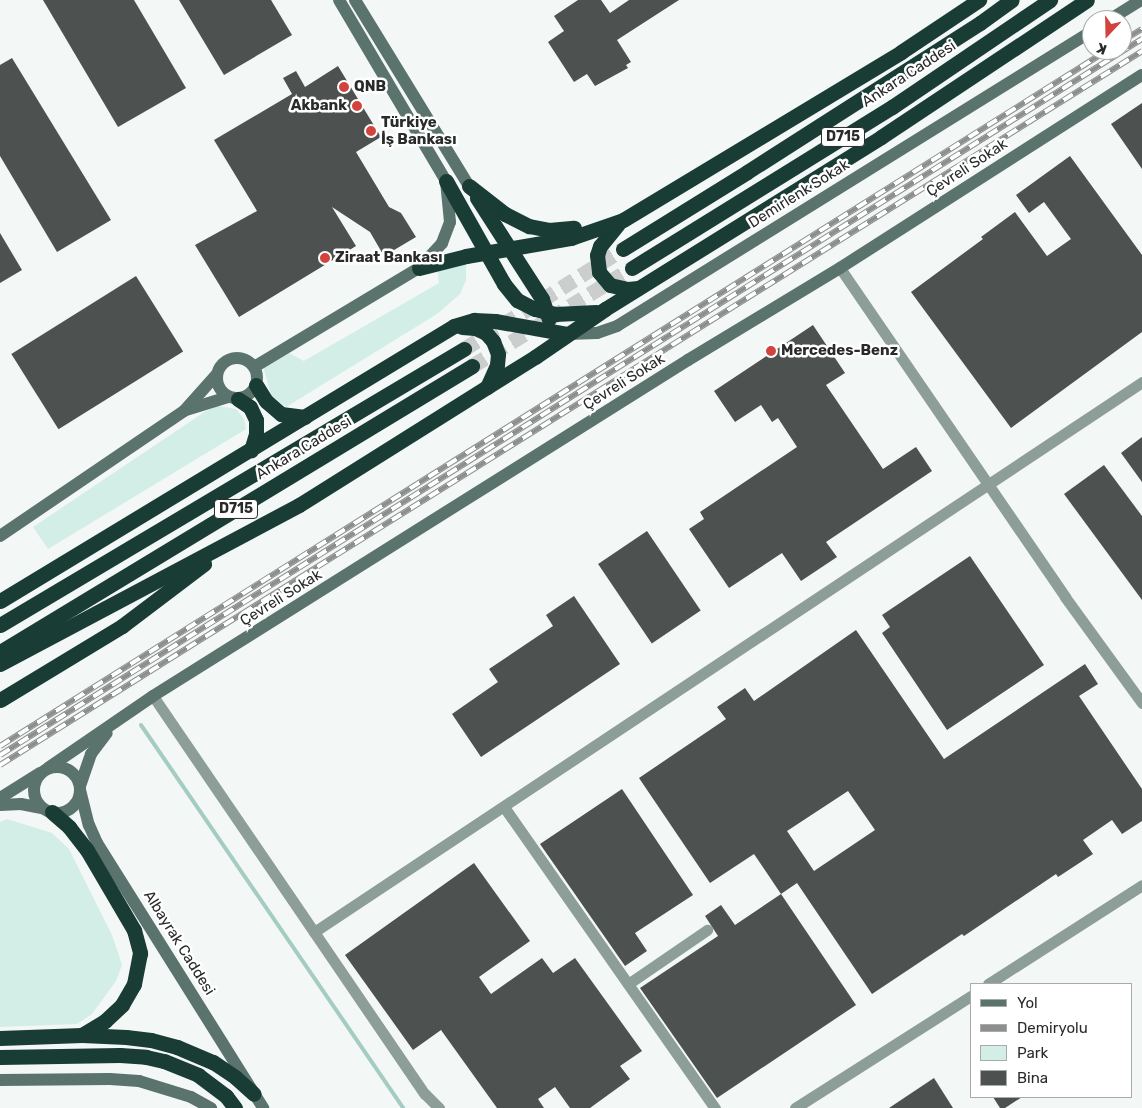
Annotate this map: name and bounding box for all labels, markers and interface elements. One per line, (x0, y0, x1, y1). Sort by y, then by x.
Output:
north arrow (1082, 10, 1132, 60)
street label: Ankara Caddesi (859, 37, 959, 111)
text: K (1094, 39, 1109, 58)
place label: QNB (354, 78, 386, 96)
marker: QNB (338, 81, 350, 93)
place label: Akbank (291, 97, 347, 115)
marker: Akbank (351, 100, 363, 112)
place label: Türkiye İş Bankası (381, 113, 456, 148)
marker: Türkiye İş Bankası (365, 125, 377, 137)
road number: D715 (820, 125, 866, 148)
street label: Çevreli Sokak (923, 135, 1011, 201)
street label: Demirlenk Sokak (745, 156, 853, 232)
place label: Ziraat Bankası (335, 249, 443, 267)
marker: Ziraat Bankası (319, 252, 331, 264)
place label: Mercedes-Benz (781, 342, 898, 360)
marker: Mercedes-Benz (765, 345, 777, 357)
street label: Çevreli Sokak (580, 350, 668, 414)
street label: Ankara Caddesi (253, 412, 355, 484)
road number: D715 (214, 498, 258, 520)
street label: Çevreli Sokak (237, 566, 325, 630)
street label: Albayrak Caddesi (140, 887, 218, 999)
legend (970, 983, 1132, 1098)
text: Yol (1017, 994, 1038, 1012)
text: Demiryolu (1017, 1019, 1088, 1037)
text: Park (1017, 1044, 1048, 1062)
text: Bina (1017, 1069, 1048, 1087)

